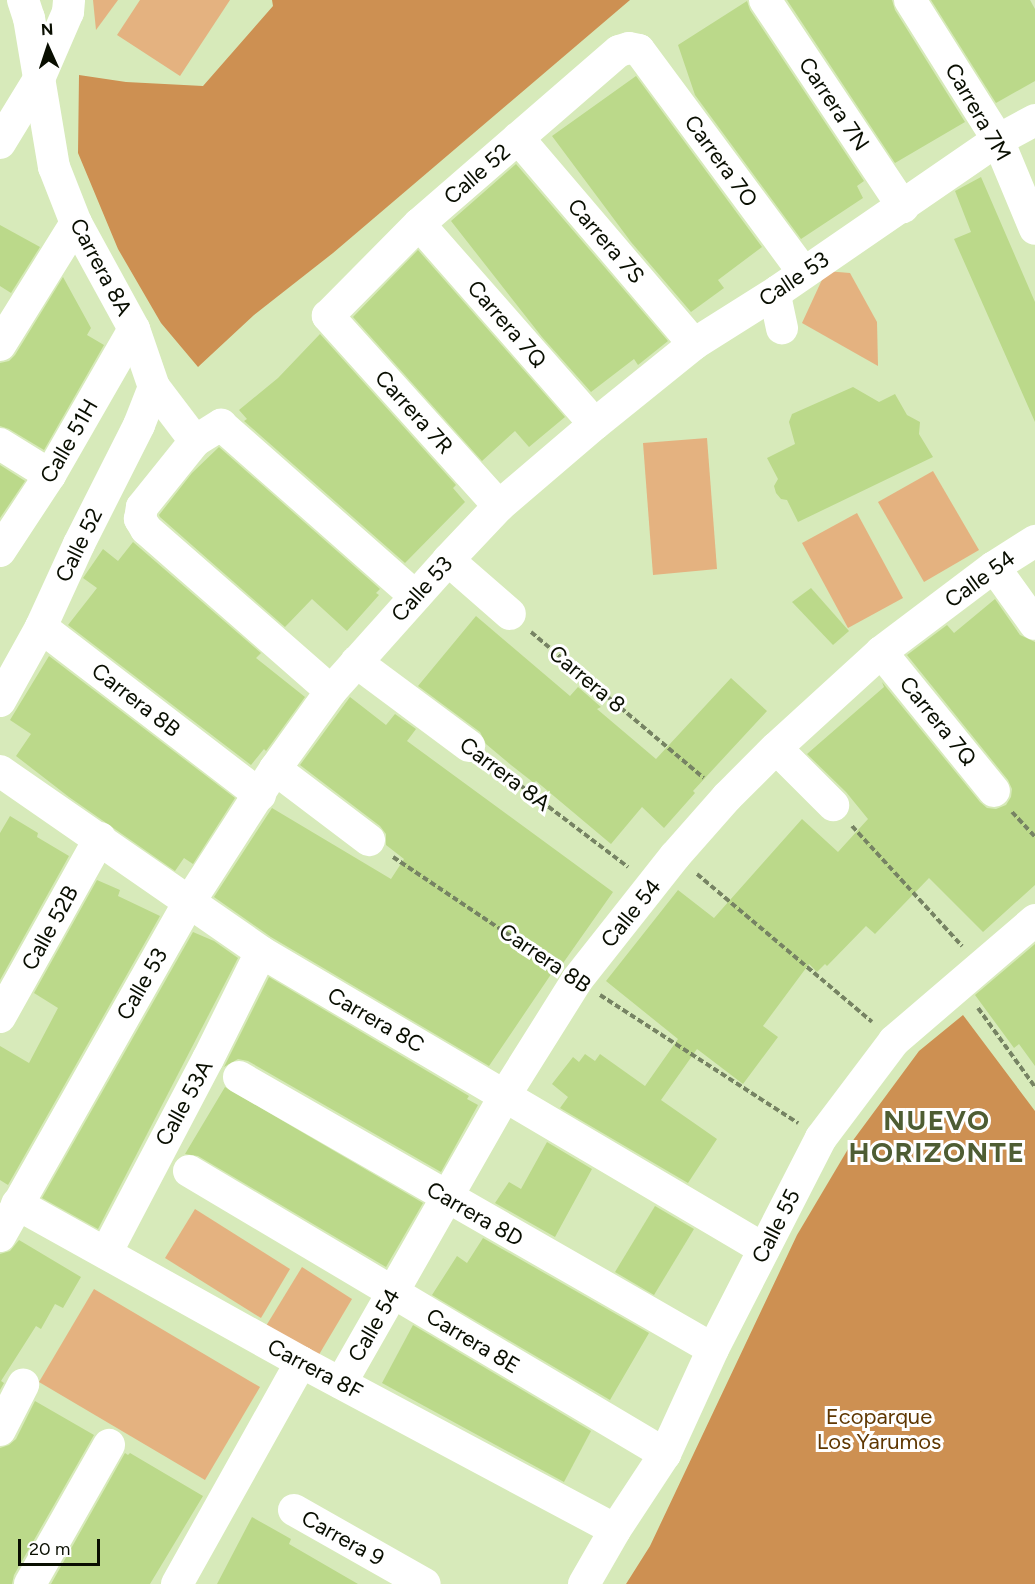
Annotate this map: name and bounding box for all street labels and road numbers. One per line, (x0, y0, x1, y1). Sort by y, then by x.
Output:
street label: Carrera 7N (793, 52, 875, 156)
street label: Carrera 7M (939, 58, 1017, 166)
street label: Carrera 7O (679, 110, 763, 212)
street label: Calle 52 (438, 138, 516, 210)
street label: Carrera 7S (562, 193, 650, 289)
street label: Carrera 8A (64, 214, 138, 320)
street label: Calle 53 (754, 246, 834, 312)
street label: Carrera 7Q (462, 275, 552, 373)
street label: Carrera 7R (370, 365, 458, 459)
street label: Calle 51H (34, 394, 104, 488)
street label: Calle 52 (50, 504, 108, 586)
street label: Calle 54 (940, 545, 1020, 613)
street label: Calle 53 (386, 551, 458, 627)
street label: Carrera 8 (543, 639, 631, 719)
street label: Carrera 8B (87, 657, 185, 743)
street label: Carrera 7Q (894, 671, 982, 771)
street label: Carrera 8A (455, 731, 555, 817)
street label: Calle 54 (595, 873, 667, 953)
street label: Calle 52B (16, 881, 84, 975)
street label: Carrera 8B (494, 918, 596, 998)
street label: Calle 53 (111, 943, 173, 1025)
street label: Carrera 8C (323, 982, 429, 1058)
street label: Calle 53A (150, 1056, 218, 1150)
street label: Carrera 8D (422, 1176, 528, 1252)
street label: Calle 55 (746, 1185, 806, 1267)
street label: Calle 54 (342, 1284, 406, 1366)
street label: Carrera 8E (421, 1303, 525, 1379)
street label: Carrera 8F (263, 1333, 367, 1405)
street label: Carrera 9 (297, 1505, 389, 1571)

